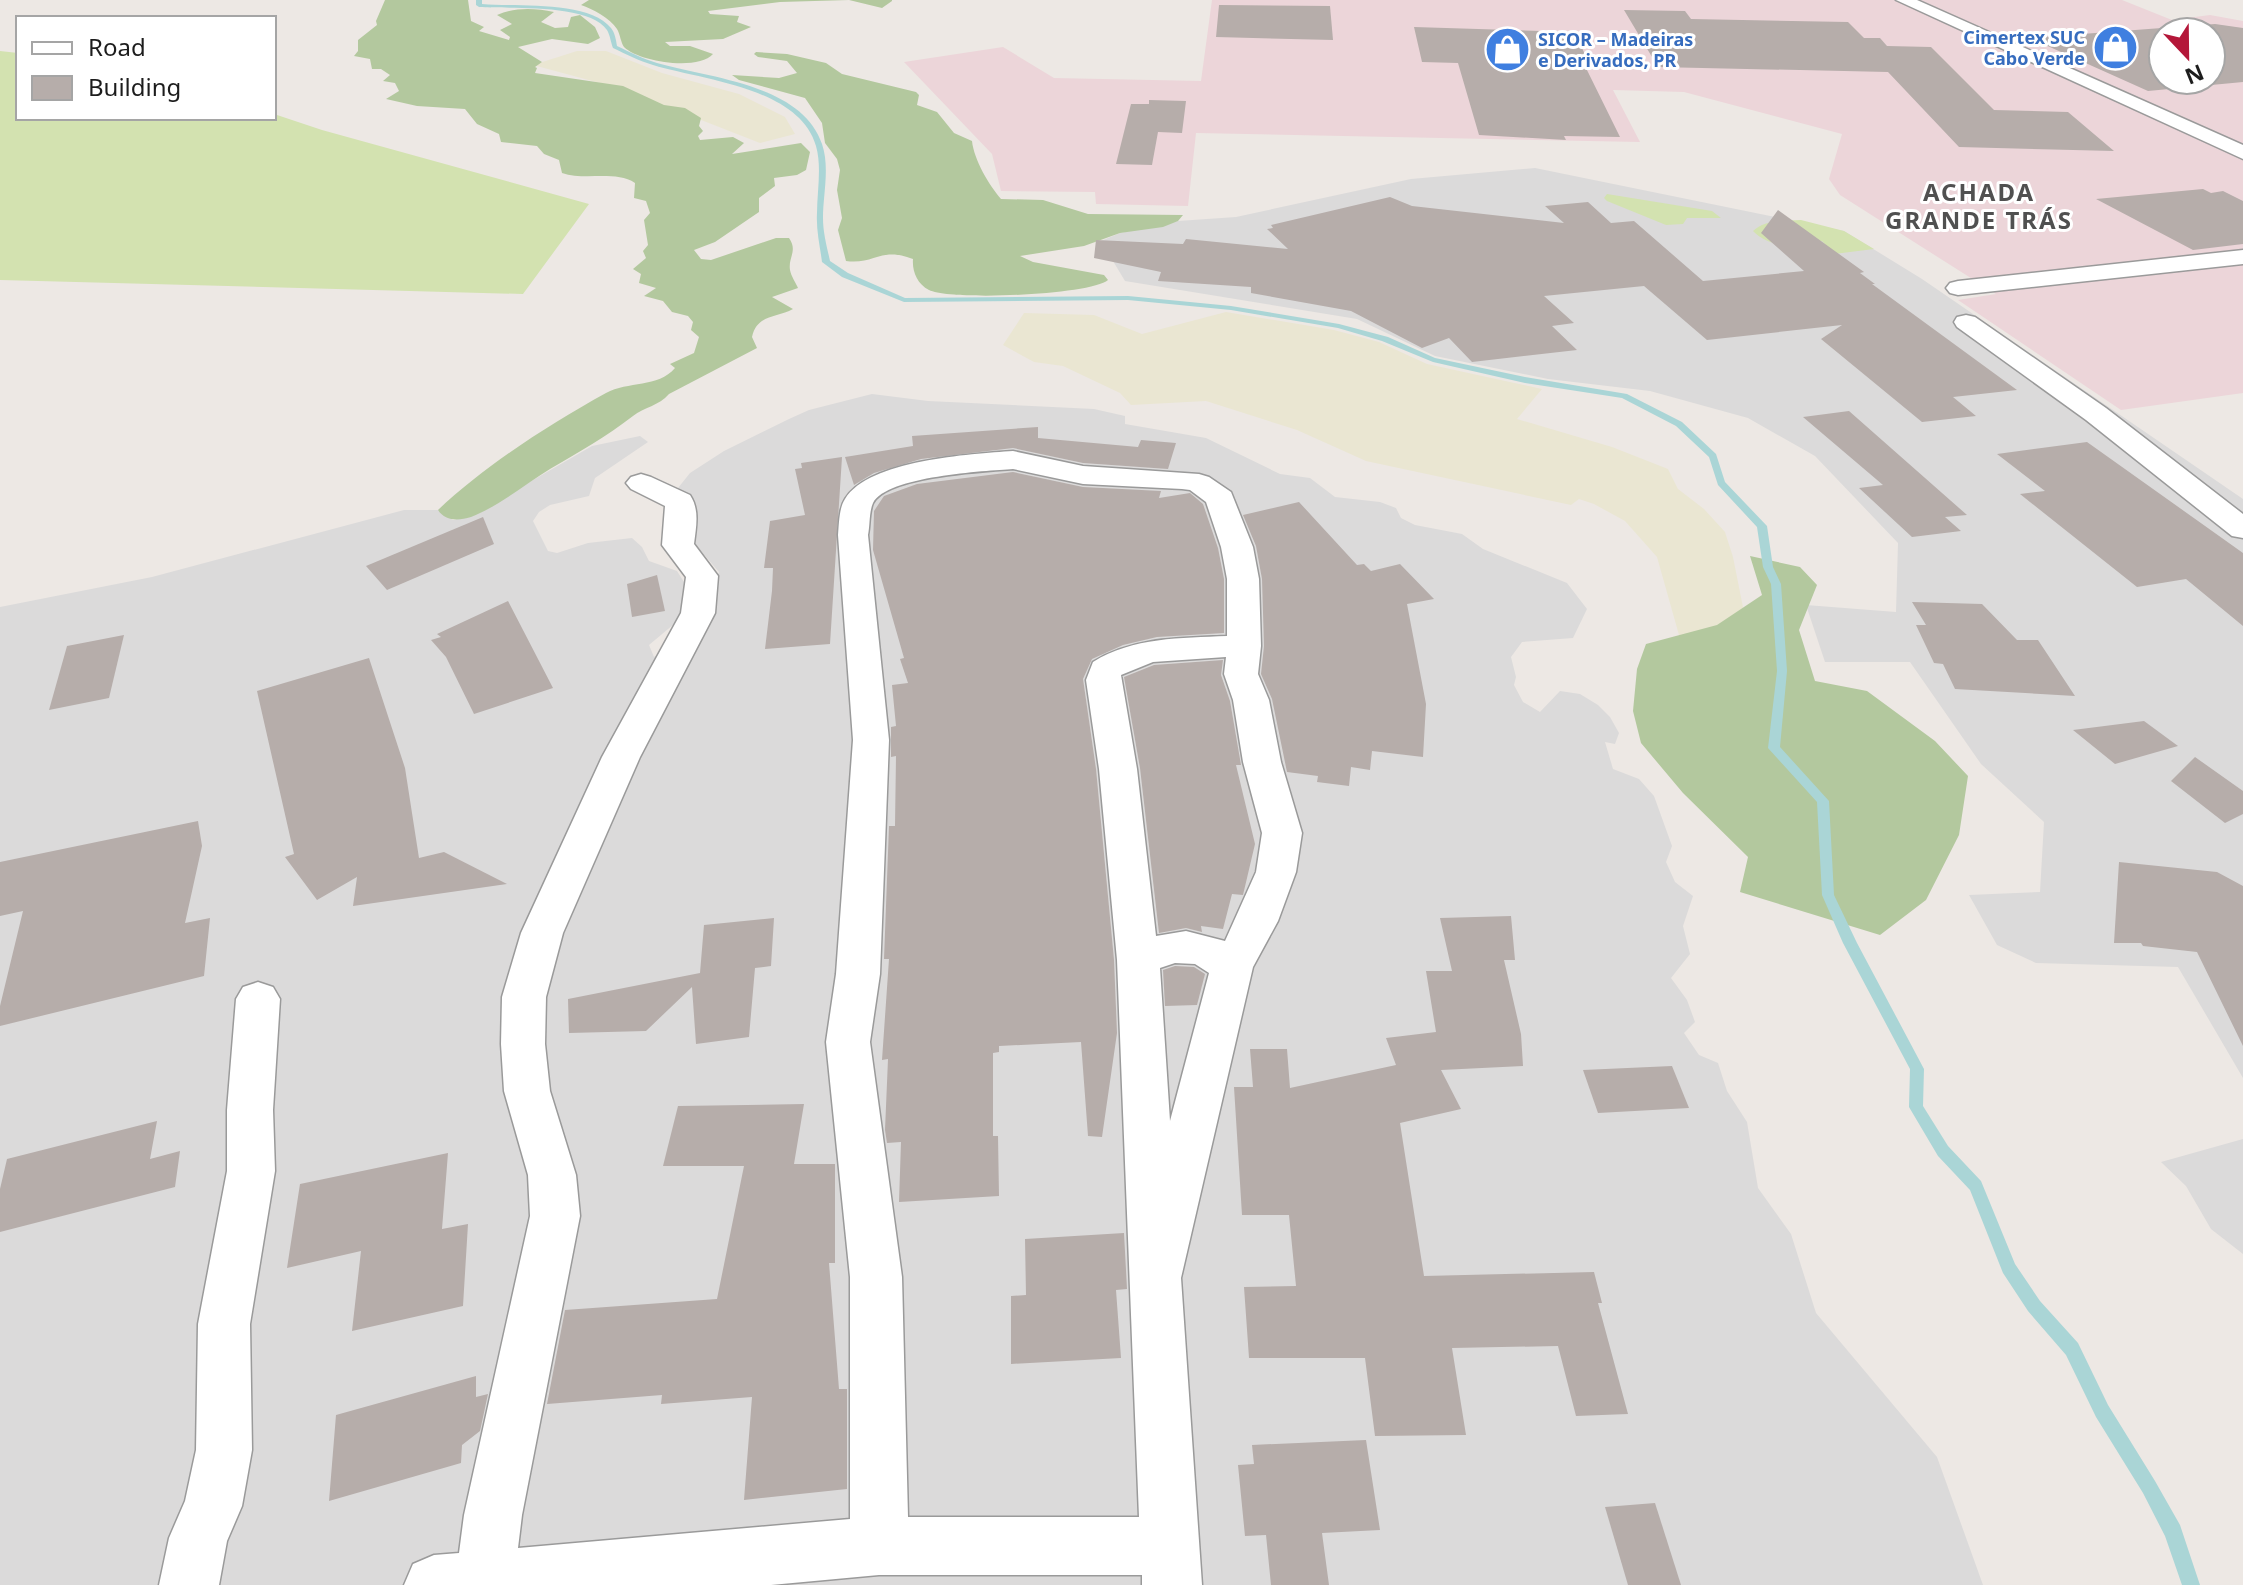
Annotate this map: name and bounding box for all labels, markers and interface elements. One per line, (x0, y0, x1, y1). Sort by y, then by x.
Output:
legend (16, 16, 276, 120)
north arrow (2147, 16, 2227, 96)
shop icon: Cimertex SUC Cabo Verde (2092, 23, 2140, 71)
shop icon: SICOR – Madeiras e Derivados, PR (1483, 25, 1531, 73)
place label: Cimertex SUC Cabo Verde (1963, 25, 2085, 70)
place label: SICOR – Madeiras e Derivados, PR (1538, 27, 1693, 72)
text: Road (88, 30, 146, 63)
text: N (2181, 58, 2209, 93)
text: Building (88, 70, 181, 103)
district label: ACHADA GRANDE TRÁS (1885, 175, 2073, 236)

